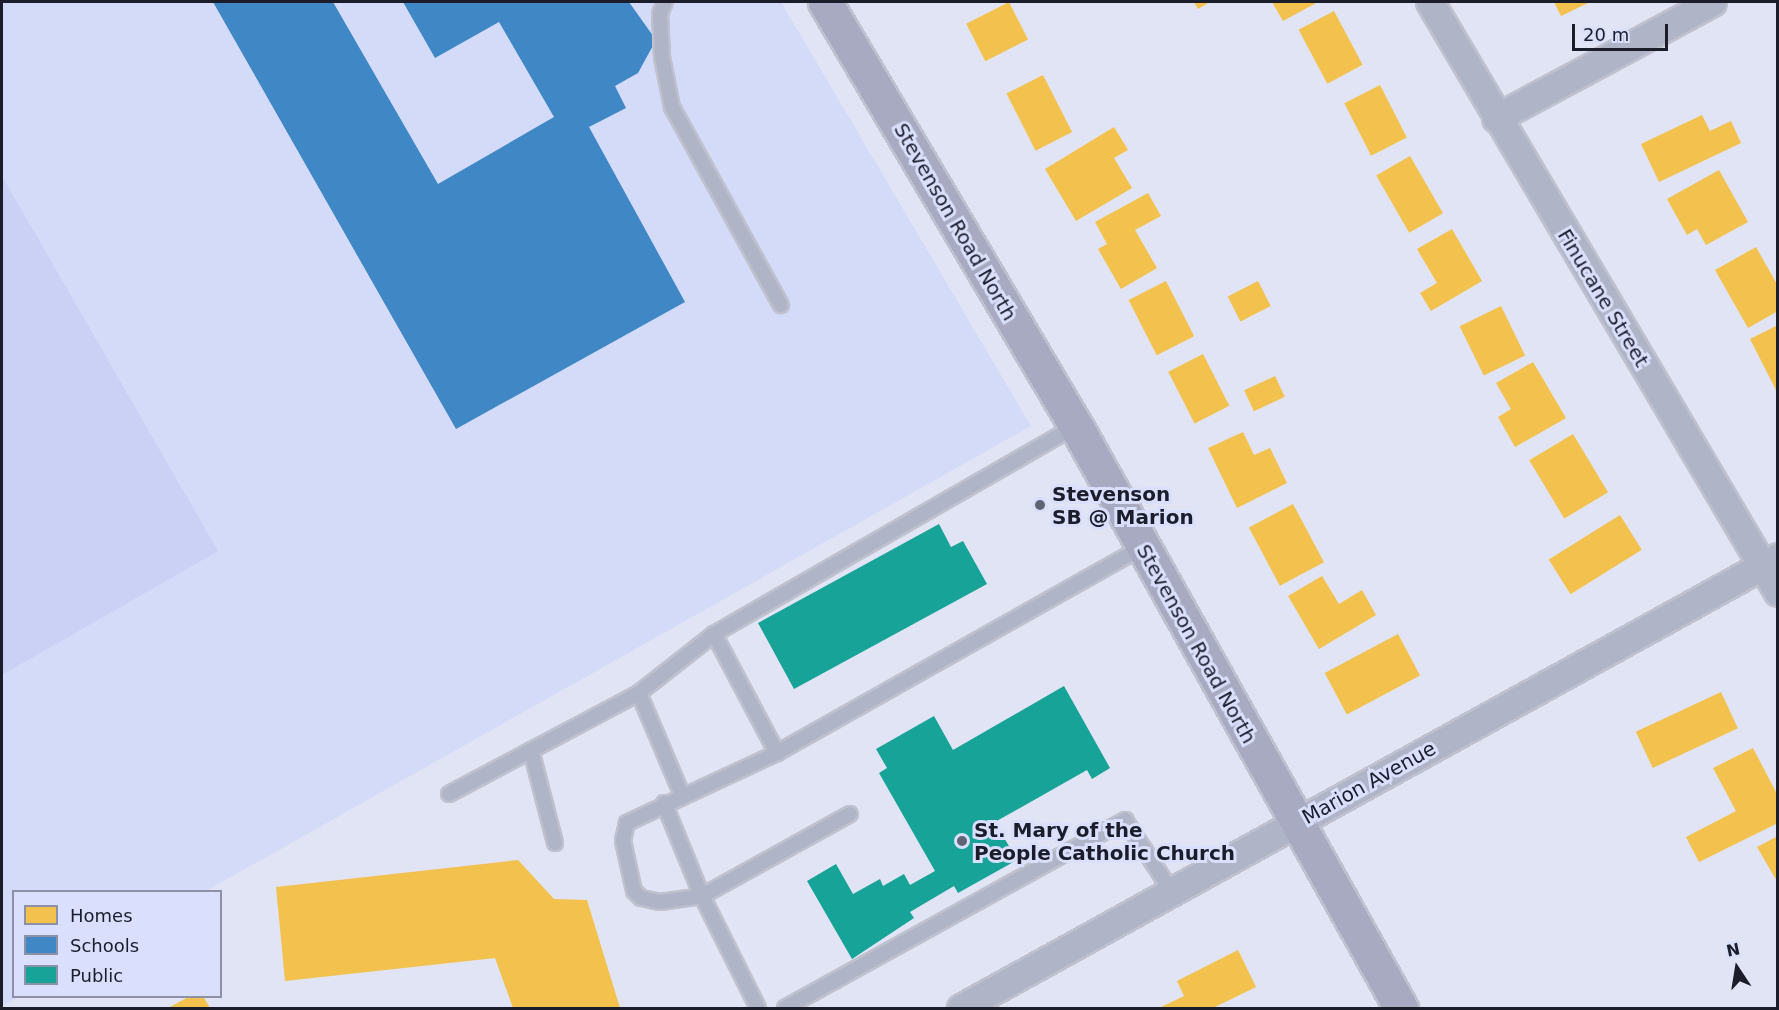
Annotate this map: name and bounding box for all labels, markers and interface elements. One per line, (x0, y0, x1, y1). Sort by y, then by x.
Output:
scale bar (1575, 12, 1671, 50)
text: 20 m (1583, 24, 1629, 45)
street label: Stevenson Road North (889, 119, 1021, 325)
street label: Finucane Street (1552, 225, 1654, 371)
place label: Stevenson SB @ Marion (1052, 482, 1194, 529)
marker: Stevenson SB @ Marion (1033, 498, 1047, 512)
street label: Stevenson Road North (1131, 540, 1261, 748)
street label: Marion Avenue (1298, 736, 1440, 830)
place label: St. Mary of the People Catholic Church (974, 818, 1235, 865)
marker: St. Mary of the People Catholic Church (955, 834, 969, 848)
legend (12, 890, 222, 998)
text: Homes (70, 905, 133, 926)
text: Schools (70, 935, 139, 956)
north arrow (1707, 938, 1767, 998)
text: N (1725, 939, 1742, 961)
text: Public (70, 965, 123, 986)

